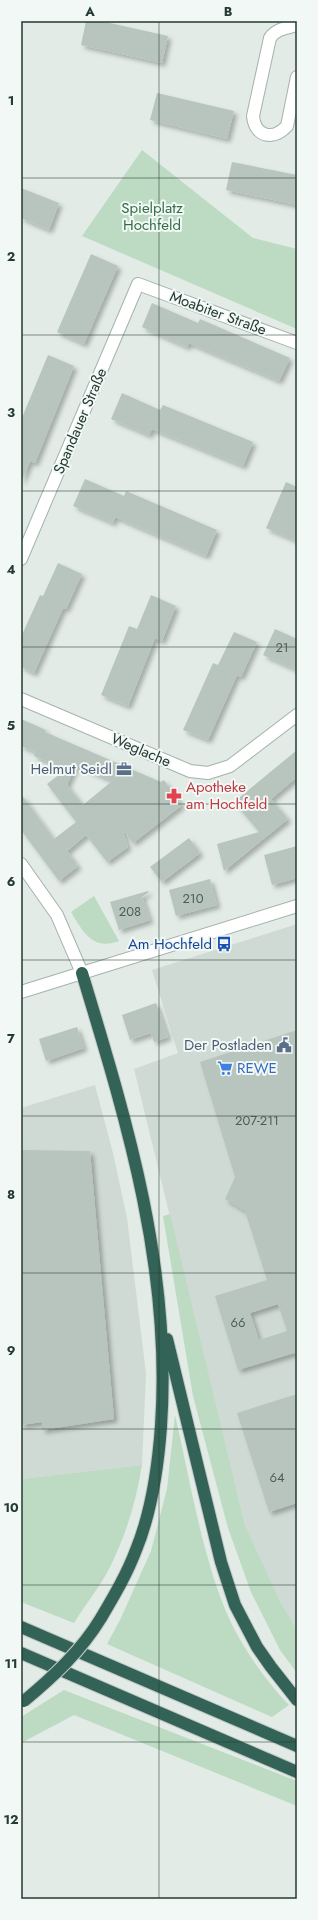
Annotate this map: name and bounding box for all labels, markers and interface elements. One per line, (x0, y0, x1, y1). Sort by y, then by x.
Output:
text: A (84, 2, 95, 21)
text: B (224, 2, 233, 21)
text: 1 (8, 91, 14, 110)
park label: Spielplatz Hochfeld (121, 197, 183, 236)
text: 2 (7, 247, 15, 266)
street label: Moabiter Straße (167, 285, 270, 341)
street label: Spandauer Straße (48, 364, 112, 477)
text: 3 (7, 403, 15, 422)
text: 4 (6, 560, 16, 579)
house number: 21 (275, 638, 289, 657)
text: 5 (7, 716, 15, 735)
street label: Weglache (108, 727, 175, 773)
place label: Helmut Seidl (31, 758, 112, 780)
office icon: Helmut Seidl (115, 760, 133, 778)
place label: Apotheke am Hochfeld (186, 776, 267, 815)
pharmacy icon: Apotheke am Hochfeld (165, 787, 183, 805)
text: 6 (7, 872, 16, 891)
house number: 210 (182, 889, 204, 908)
house number: 208 (119, 902, 141, 921)
place label: Am Hochfeld (128, 933, 212, 955)
bus stop icon: Am Hochfeld (215, 935, 233, 953)
text: 7 (7, 1029, 15, 1048)
place label: Der Postladen (184, 1034, 272, 1056)
public building icon: Der Postladen (275, 1036, 293, 1054)
place label: REWE (237, 1057, 277, 1079)
supermarket icon: REWE (216, 1059, 234, 1077)
house number: 207-211 (235, 1111, 279, 1130)
text: 8 (7, 1185, 15, 1204)
house number: 66 (231, 1313, 245, 1332)
text: 9 (7, 1341, 16, 1360)
house number: 64 (269, 1468, 285, 1487)
text: 10 (3, 1498, 19, 1517)
text: 11 (4, 1654, 18, 1673)
text: 12 (3, 1810, 19, 1829)

